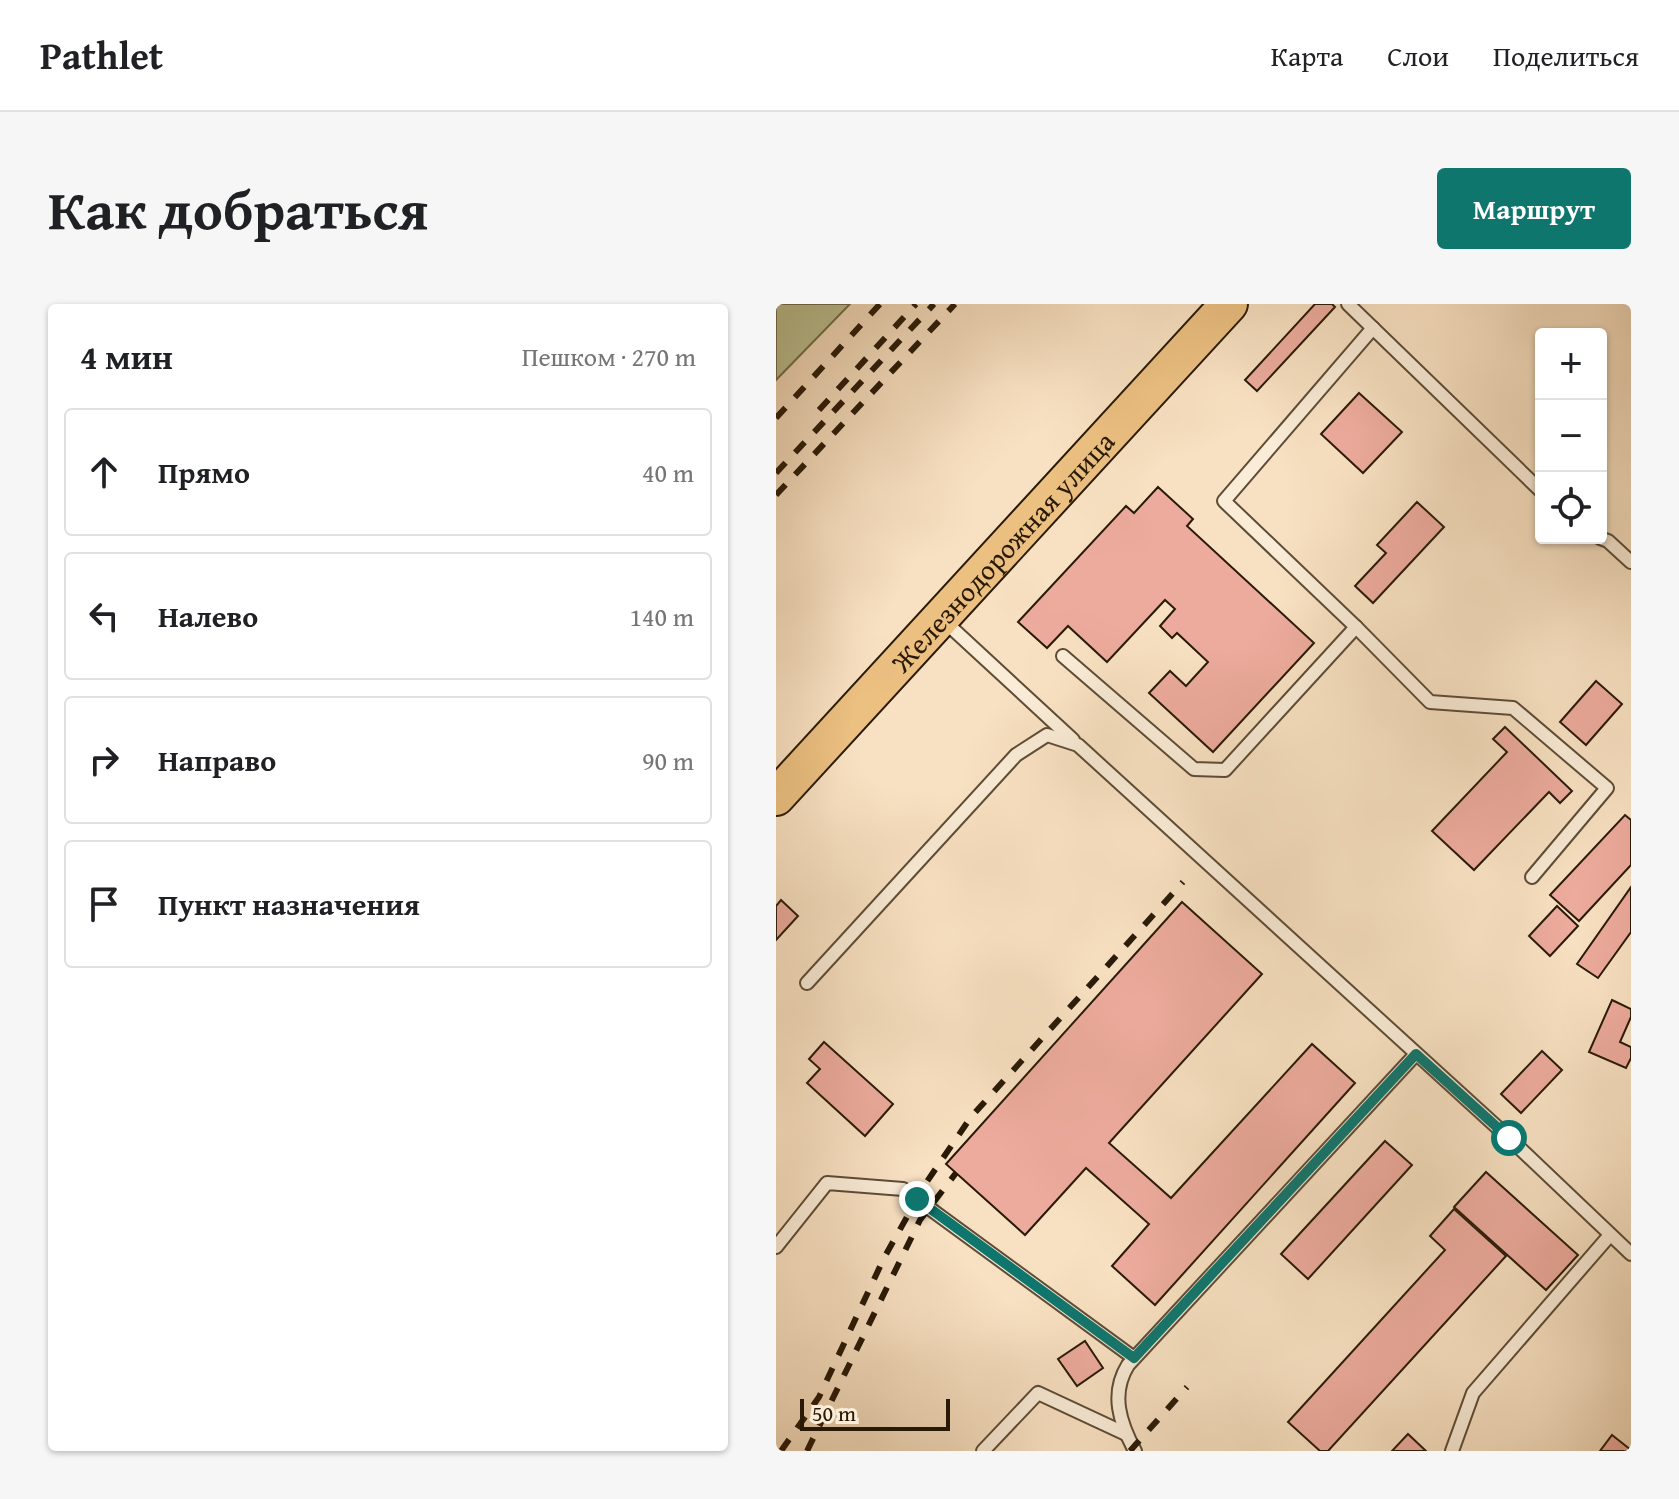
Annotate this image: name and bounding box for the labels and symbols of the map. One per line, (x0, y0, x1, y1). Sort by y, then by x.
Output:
street label: Железнодорожная улица (880, 421, 1124, 681)
route start (1491, 1120, 1527, 1156)
route end (899, 1181, 935, 1217)
scale bar (800, 1395, 950, 1431)

